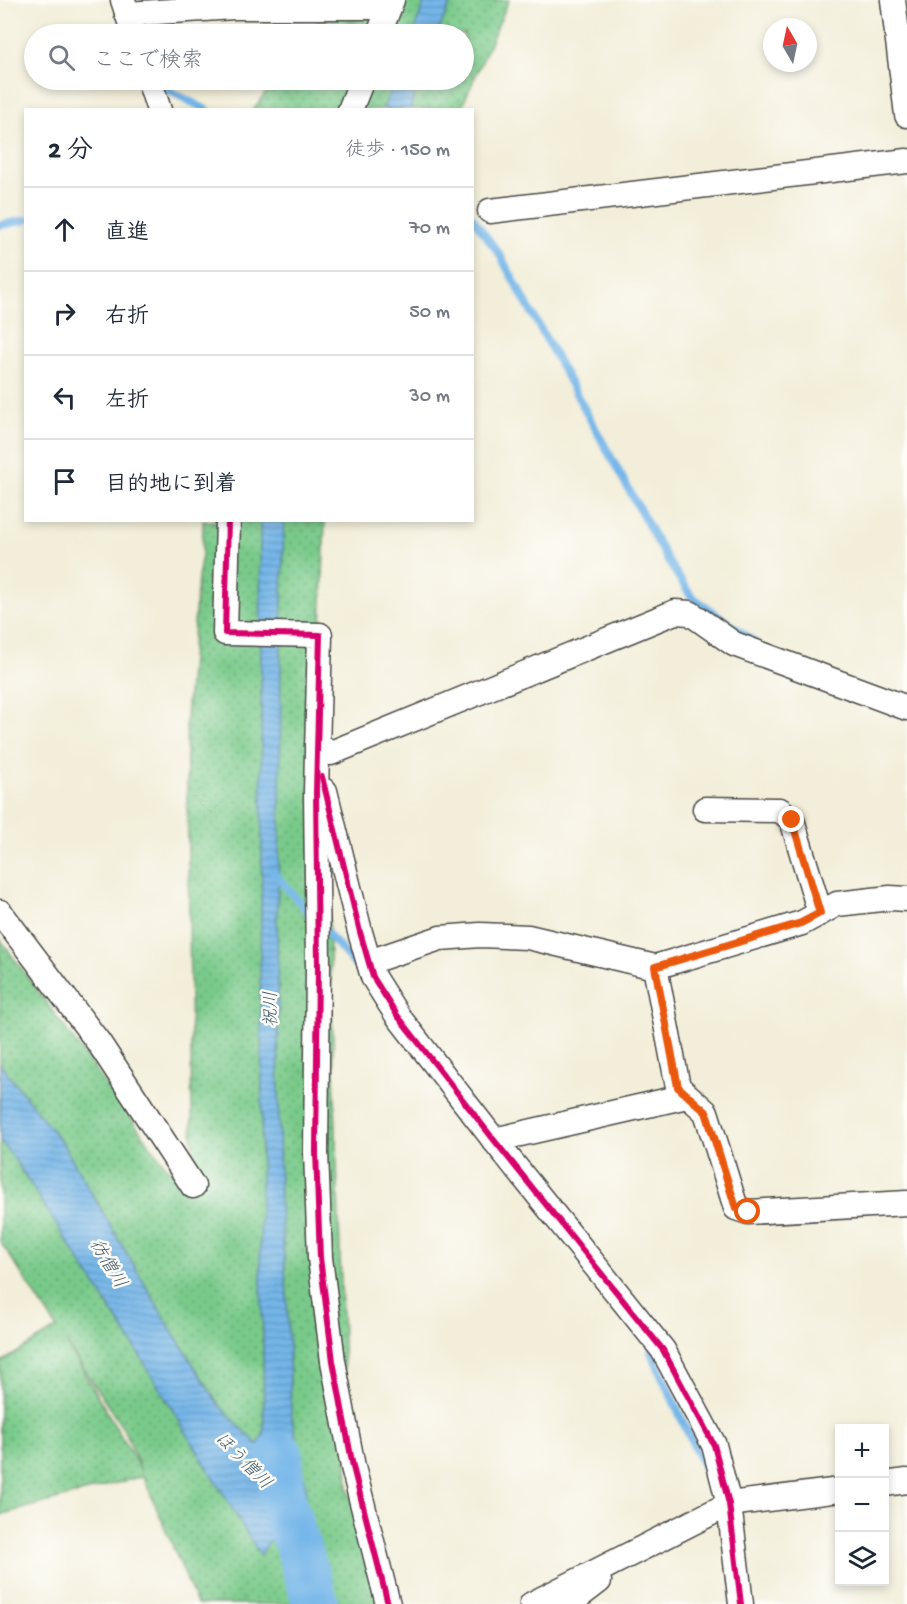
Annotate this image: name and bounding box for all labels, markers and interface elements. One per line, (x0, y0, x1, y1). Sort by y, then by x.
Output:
north arrow (763, 18, 817, 72)
search box (24, 24, 474, 90)
icon: search (45, 41, 78, 74)
text: ここで検索 (93, 49, 203, 75)
text: 2 分 (48, 137, 93, 168)
text: 徒歩 · 150 m (345, 140, 450, 163)
icon: ahead (48, 213, 81, 246)
text: 70 m (409, 218, 450, 241)
text: 直進 (105, 221, 149, 247)
icon: right (48, 297, 81, 330)
text: 50 m (409, 302, 450, 325)
text: 右折 (105, 305, 149, 331)
icon: left (48, 381, 81, 414)
text: 30 m (409, 386, 450, 409)
text: 左折 (105, 389, 149, 415)
icon: arrive (48, 465, 81, 498)
text: 目的地に到着 (105, 473, 237, 499)
route end (778, 806, 804, 832)
water label: 祝川 (261, 991, 283, 1027)
route start (734, 1198, 760, 1224)
water label: 彷僧川 (84, 1235, 131, 1293)
map controls (835, 1424, 889, 1586)
button: + (835, 1424, 889, 1478)
water label: ほう僧川 (209, 1428, 276, 1495)
button: − (835, 1478, 889, 1532)
button: layers (835, 1532, 889, 1586)

